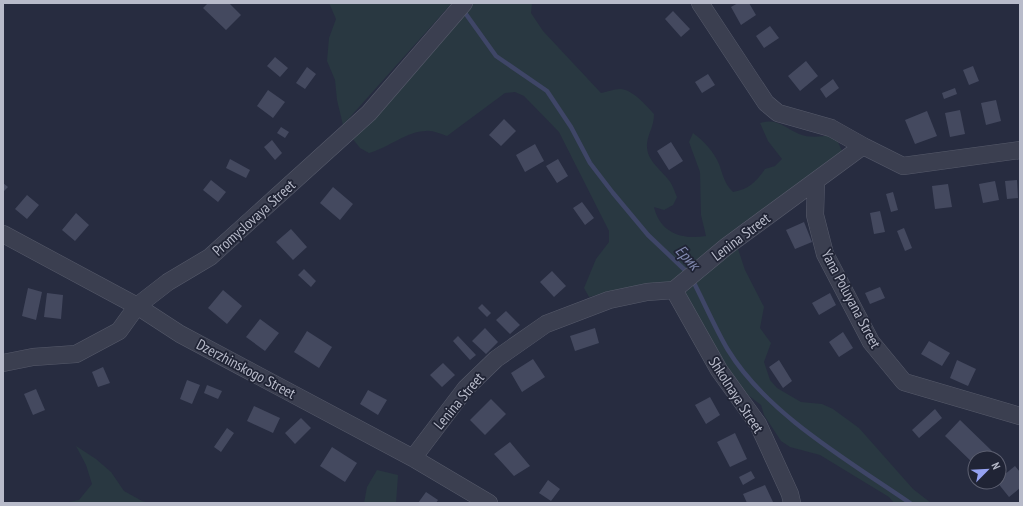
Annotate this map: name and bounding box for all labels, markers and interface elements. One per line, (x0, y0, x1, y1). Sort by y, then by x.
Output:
street label: Promyslovaya Street (208, 175, 299, 260)
street label: Lenina Street (708, 208, 774, 265)
water label: Ерик (671, 240, 706, 275)
street label: Yana Poluyana Street (817, 246, 885, 351)
street label: Dzerzhinskogo Street (193, 334, 299, 403)
street label: Shkolnaya Street (705, 353, 768, 436)
street label: Lenina Street (429, 368, 488, 433)
north arrow (967, 450, 1007, 490)
text: N (989, 460, 1004, 472)

